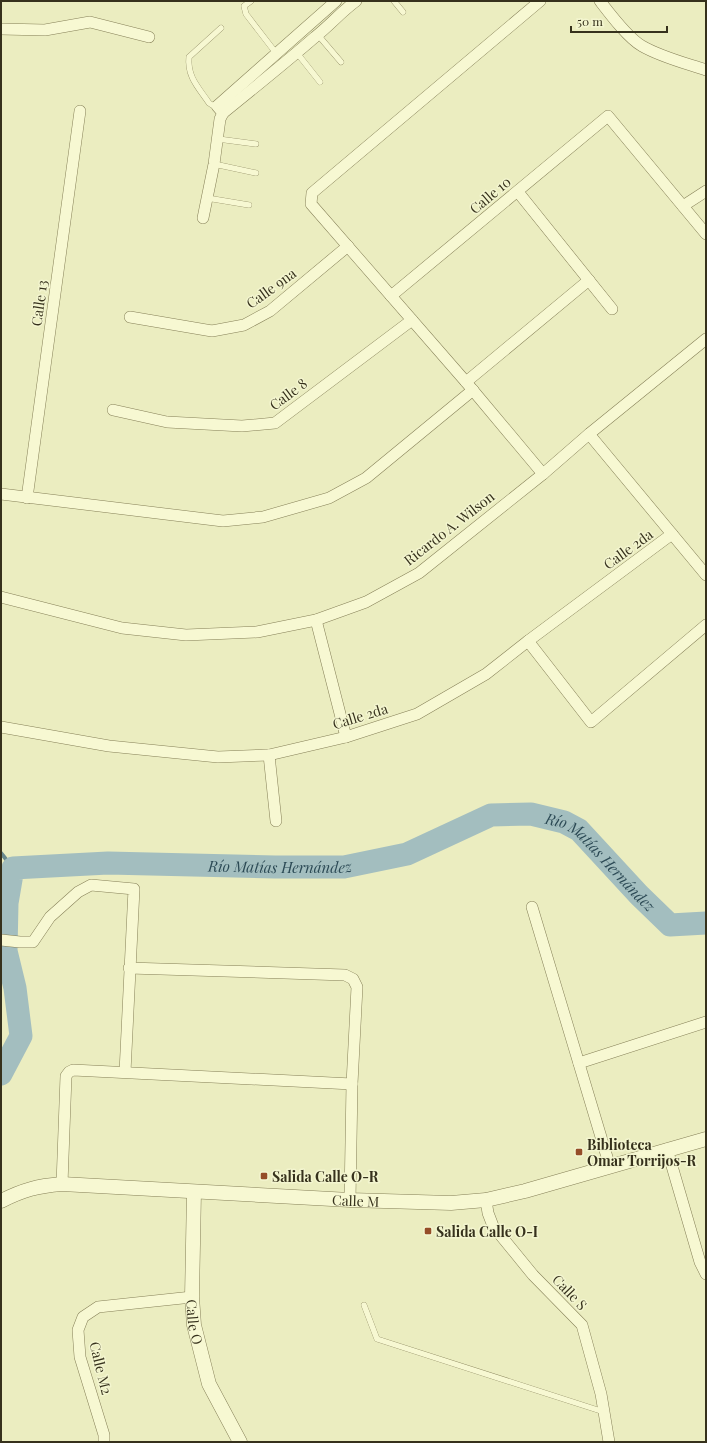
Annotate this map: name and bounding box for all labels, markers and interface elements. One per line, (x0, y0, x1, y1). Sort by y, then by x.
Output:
scale bar (571, 8, 667, 34)
text: 50 m (577, 13, 603, 29)
street label: Calle 10 (465, 172, 515, 218)
street label: Calle 9na (242, 263, 300, 313)
street label: Calle 13 (26, 279, 52, 327)
street label: Calle 8 (265, 374, 311, 414)
street label: Ricardo A. Wilson (400, 486, 499, 569)
street label: Calle 2da (599, 525, 657, 573)
street label: Calle 2da (330, 699, 390, 733)
water label: Río Matías Hernández (543, 808, 661, 916)
water label: Río Matías Hernández (207, 855, 355, 877)
place label: Biblioteca Omar Torrijos-R (587, 1135, 697, 1170)
marker: Biblioteca Omar Torrijos-R (574, 1147, 584, 1157)
place label: Salida Calle O-R (272, 1167, 379, 1186)
marker: Salida Calle O-R (259, 1171, 269, 1181)
street label: Calle M (332, 1190, 380, 1210)
place label: Salida Calle O-I (436, 1222, 538, 1241)
marker: Salida Calle O-I (423, 1226, 433, 1236)
street label: Calle S (548, 1270, 592, 1314)
street label: Calle O (183, 1299, 208, 1346)
street label: Calle M2 (85, 1340, 117, 1397)

